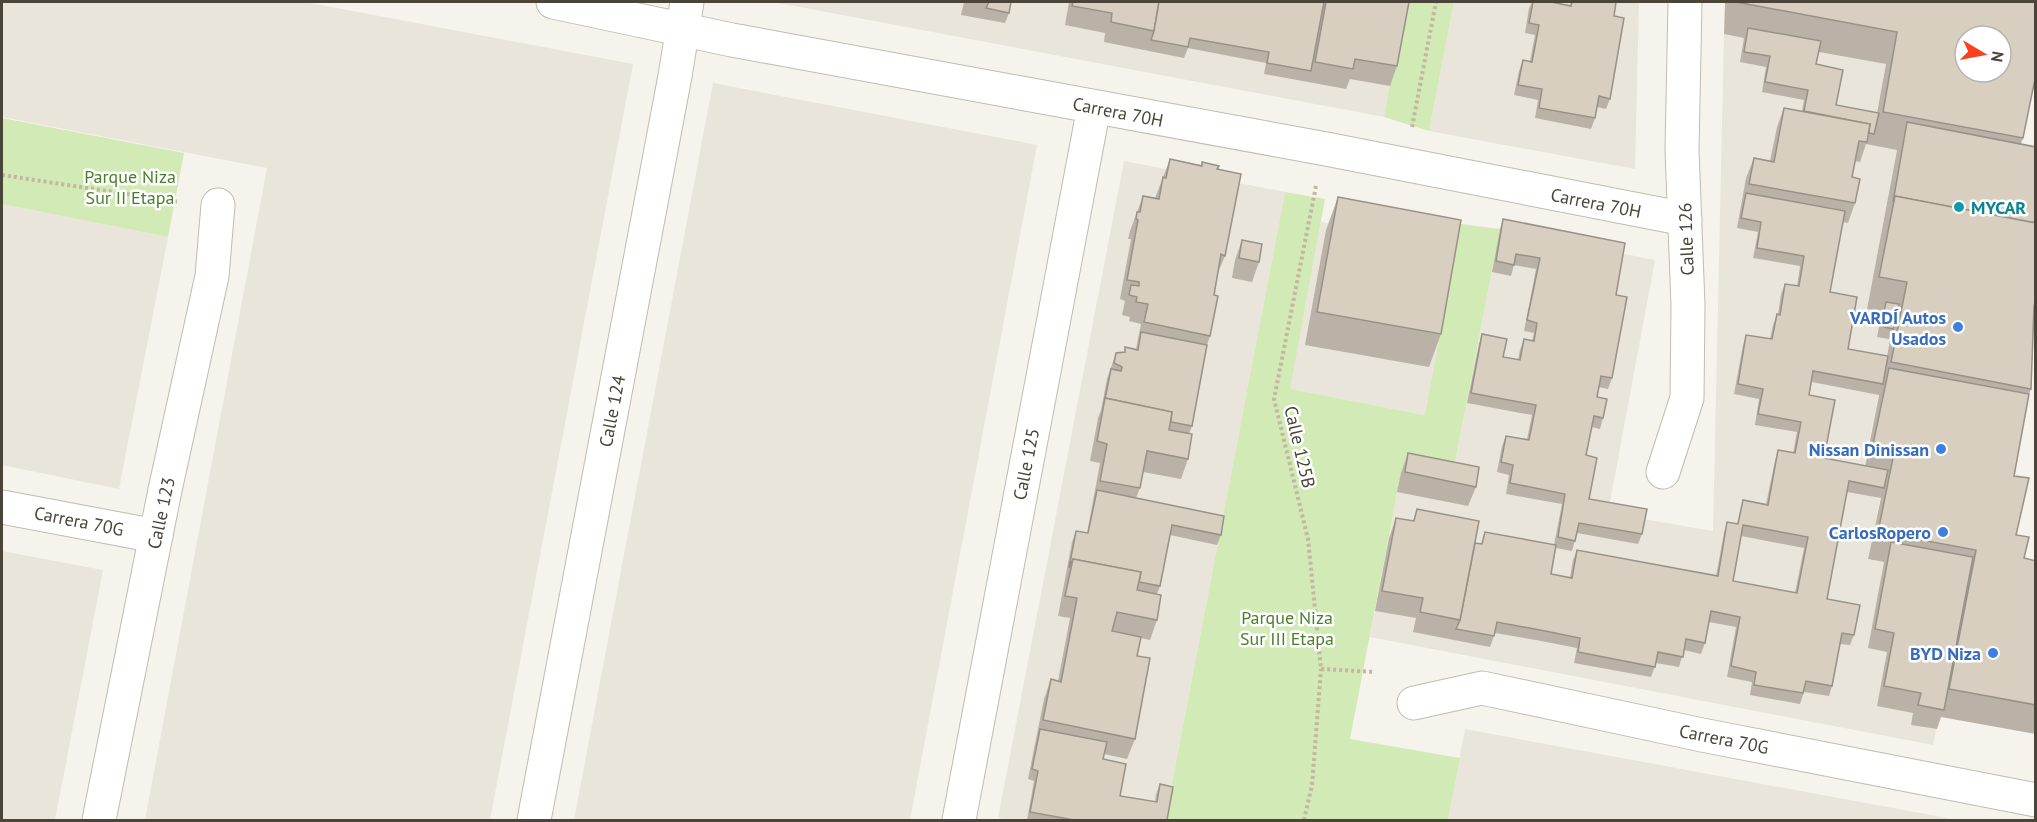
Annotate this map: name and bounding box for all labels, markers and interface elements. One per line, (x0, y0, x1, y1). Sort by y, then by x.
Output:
north arrow (1953, 24, 2013, 84)
text: N (1987, 50, 2009, 64)
street label: Carrera 70H (1071, 92, 1165, 132)
park label: Parque Niza Sur II Etapa (84, 165, 176, 209)
street label: Carrera 70H (1549, 183, 1643, 223)
place label: MYCAR (1971, 196, 2026, 219)
marker: MYCAR (1952, 200, 1966, 214)
street label: Calle 126 (1673, 202, 1699, 276)
place label: VARDÍ Autos Usados (1849, 306, 1946, 350)
marker: VARDÍ Autos Usados (1951, 320, 1965, 334)
street label: Calle 124 (594, 373, 630, 449)
street label: Calle 125B (1279, 404, 1321, 490)
street label: Calle 125 (1008, 426, 1044, 502)
place label: Nissan Dinissan (1809, 438, 1929, 461)
marker: Nissan Dinissan (1934, 442, 1948, 456)
street label: Calle 123 (142, 475, 180, 551)
street label: Carrera 70G (32, 501, 126, 541)
place label: CarlosRopero (1829, 521, 1931, 544)
marker: CarlosRopero (1936, 525, 1950, 539)
park label: Parque Niza Sur III Etapa (1240, 606, 1334, 650)
place label: BYD Niza (1910, 642, 1981, 665)
marker: BYD Niza (1986, 646, 2000, 660)
street label: Carrera 70G (1677, 719, 1771, 759)

